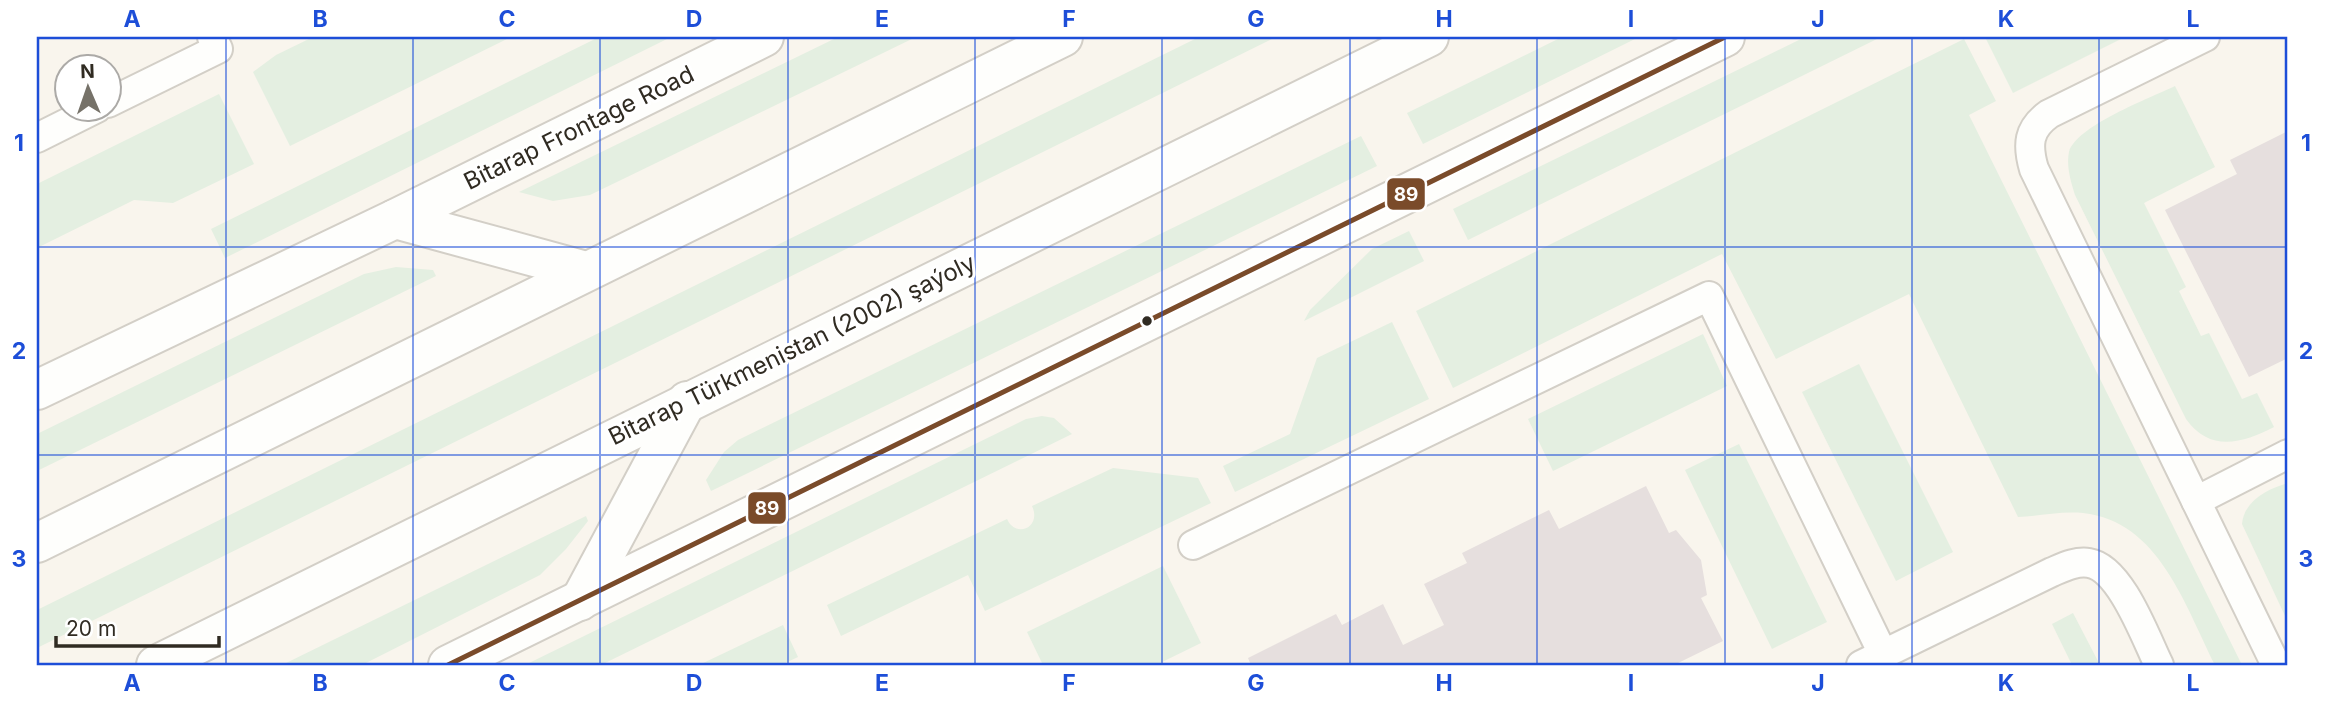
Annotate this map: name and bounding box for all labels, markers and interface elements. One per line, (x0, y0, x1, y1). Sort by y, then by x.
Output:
text: A (123, 5, 141, 33)
text: B (312, 5, 328, 33)
text: C (498, 5, 516, 33)
text: D (686, 5, 702, 33)
text: E (875, 5, 889, 33)
text: F (1062, 5, 1076, 33)
text: G (1247, 5, 1265, 33)
text: H (1435, 5, 1453, 33)
text: I (1628, 5, 1634, 33)
text: J (1811, 5, 1825, 33)
text: K (1998, 5, 2014, 33)
text: L (2186, 5, 2200, 33)
north arrow (52, 52, 122, 122)
street label: Bitarap Frontage Road (459, 59, 699, 196)
text: N (80, 60, 95, 83)
text: 1 (14, 129, 24, 157)
text: 1 (2301, 129, 2311, 157)
line badge: 89 (1386, 177, 1426, 211)
text: 89 (1394, 183, 1418, 206)
street label: Bitarap Türkmenistan (2002) şaýoly (604, 248, 980, 451)
unlabelled marker (1140, 314, 1154, 328)
text: 2 (12, 337, 26, 365)
text: 2 (2299, 337, 2313, 365)
line badge: 89 (747, 491, 787, 525)
text: 89 (755, 497, 779, 520)
text: 3 (12, 545, 26, 573)
text: 3 (2299, 545, 2313, 573)
scale bar (56, 604, 219, 648)
text: 20 m (66, 616, 116, 641)
text: A (123, 669, 141, 697)
text: B (312, 669, 328, 697)
text: C (498, 669, 516, 697)
text: D (686, 669, 702, 697)
text: E (875, 669, 889, 697)
text: F (1062, 669, 1076, 697)
text: G (1247, 669, 1265, 697)
text: H (1435, 669, 1453, 697)
text: I (1628, 669, 1634, 697)
text: J (1811, 669, 1825, 697)
text: K (1998, 669, 2014, 697)
text: L (2186, 669, 2200, 697)

